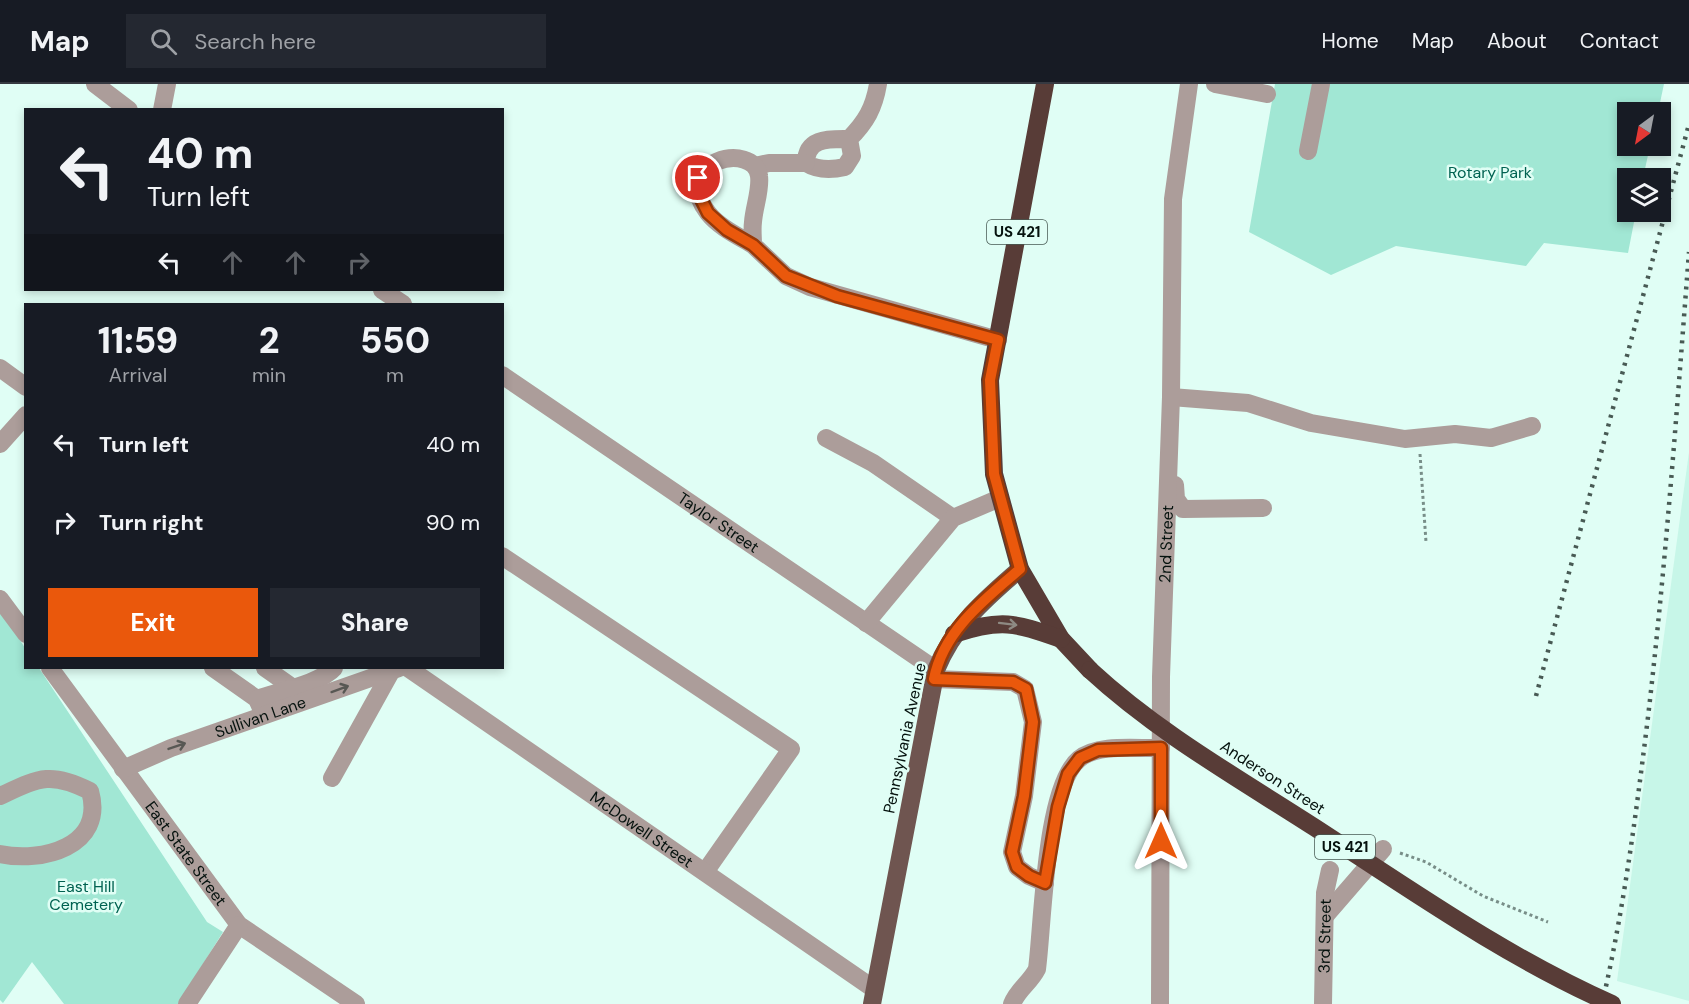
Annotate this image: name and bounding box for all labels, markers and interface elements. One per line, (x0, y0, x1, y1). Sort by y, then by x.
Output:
search box (126, 14, 546, 68)
text: Map (30, 23, 90, 60)
icon: search (147, 25, 180, 58)
text: Search here (195, 27, 316, 56)
text: Home (1321, 27, 1379, 55)
text: Map (1412, 27, 1454, 55)
text: About (1487, 27, 1547, 55)
text: Contact (1580, 27, 1659, 55)
north arrow (1617, 102, 1671, 156)
map controls (1617, 102, 1671, 222)
text: 40 m (147, 126, 253, 181)
icon: left (48, 132, 126, 210)
pin (672, 152, 723, 203)
icon: arrive (681, 161, 714, 194)
park label: Rotary Park (1448, 162, 1532, 183)
button: layers (1617, 168, 1671, 222)
text: Turn left (147, 179, 250, 214)
road number: US 421 (987, 220, 1047, 244)
icon: left (153, 246, 186, 279)
icon: ahead (216, 246, 249, 279)
icon: ahead (279, 246, 312, 279)
icon: right (342, 246, 375, 279)
text: 11:59 (98, 317, 178, 364)
text: 2 (259, 317, 279, 364)
text: 550 (360, 317, 430, 364)
text: Arrival (109, 362, 167, 388)
text: min (252, 362, 286, 388)
text: m (386, 362, 404, 388)
icon: left (48, 428, 81, 461)
text: Turn left (99, 430, 189, 459)
text: 40 m (426, 430, 480, 459)
street label: Taylor Street (674, 488, 763, 558)
street label: 2nd Street (1154, 505, 1178, 584)
icon: right (48, 506, 81, 539)
text: Turn right (99, 508, 204, 537)
text: 90 m (426, 508, 480, 537)
button: Exit (48, 588, 258, 657)
button: Share (270, 588, 480, 657)
one-way arrow (997, 619, 1017, 630)
street label: Pennsylvania Avenue (878, 661, 931, 815)
one-way arrow (330, 683, 349, 694)
street label: Sullivan Lane (212, 691, 309, 743)
street label: Anderson Street (1216, 736, 1329, 819)
one-way arrow (167, 739, 186, 750)
street label: McDowell Street (586, 787, 697, 872)
street label: East State Street (140, 797, 231, 910)
position arrow (1129, 809, 1193, 873)
road number: US 421 (1315, 835, 1375, 859)
park label: East Hill Cemetery (49, 876, 123, 915)
street label: 3rd Street (1314, 898, 1336, 974)

